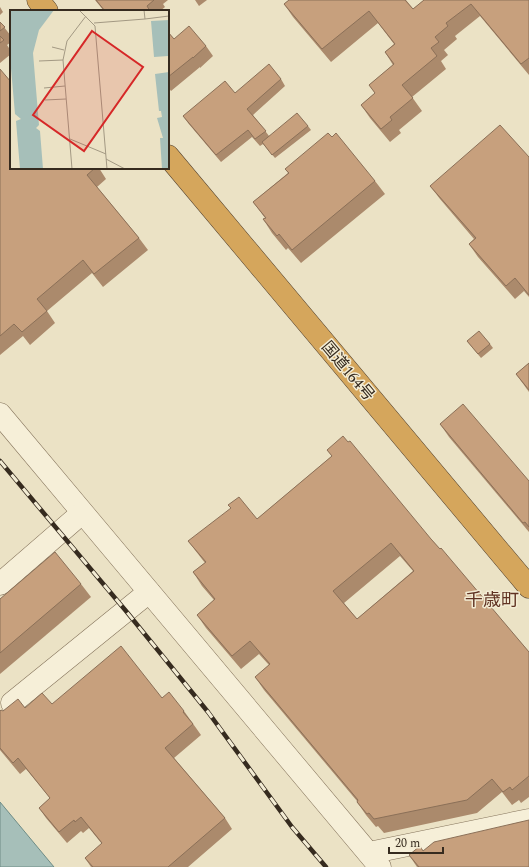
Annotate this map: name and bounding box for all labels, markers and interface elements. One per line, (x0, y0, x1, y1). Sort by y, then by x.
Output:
inset map (10, 10, 169, 169)
street label: 国道164号 (316, 336, 380, 406)
district label: 千歳町 (465, 587, 519, 614)
scale bar (389, 829, 443, 855)
text: 20 m (395, 834, 420, 853)

